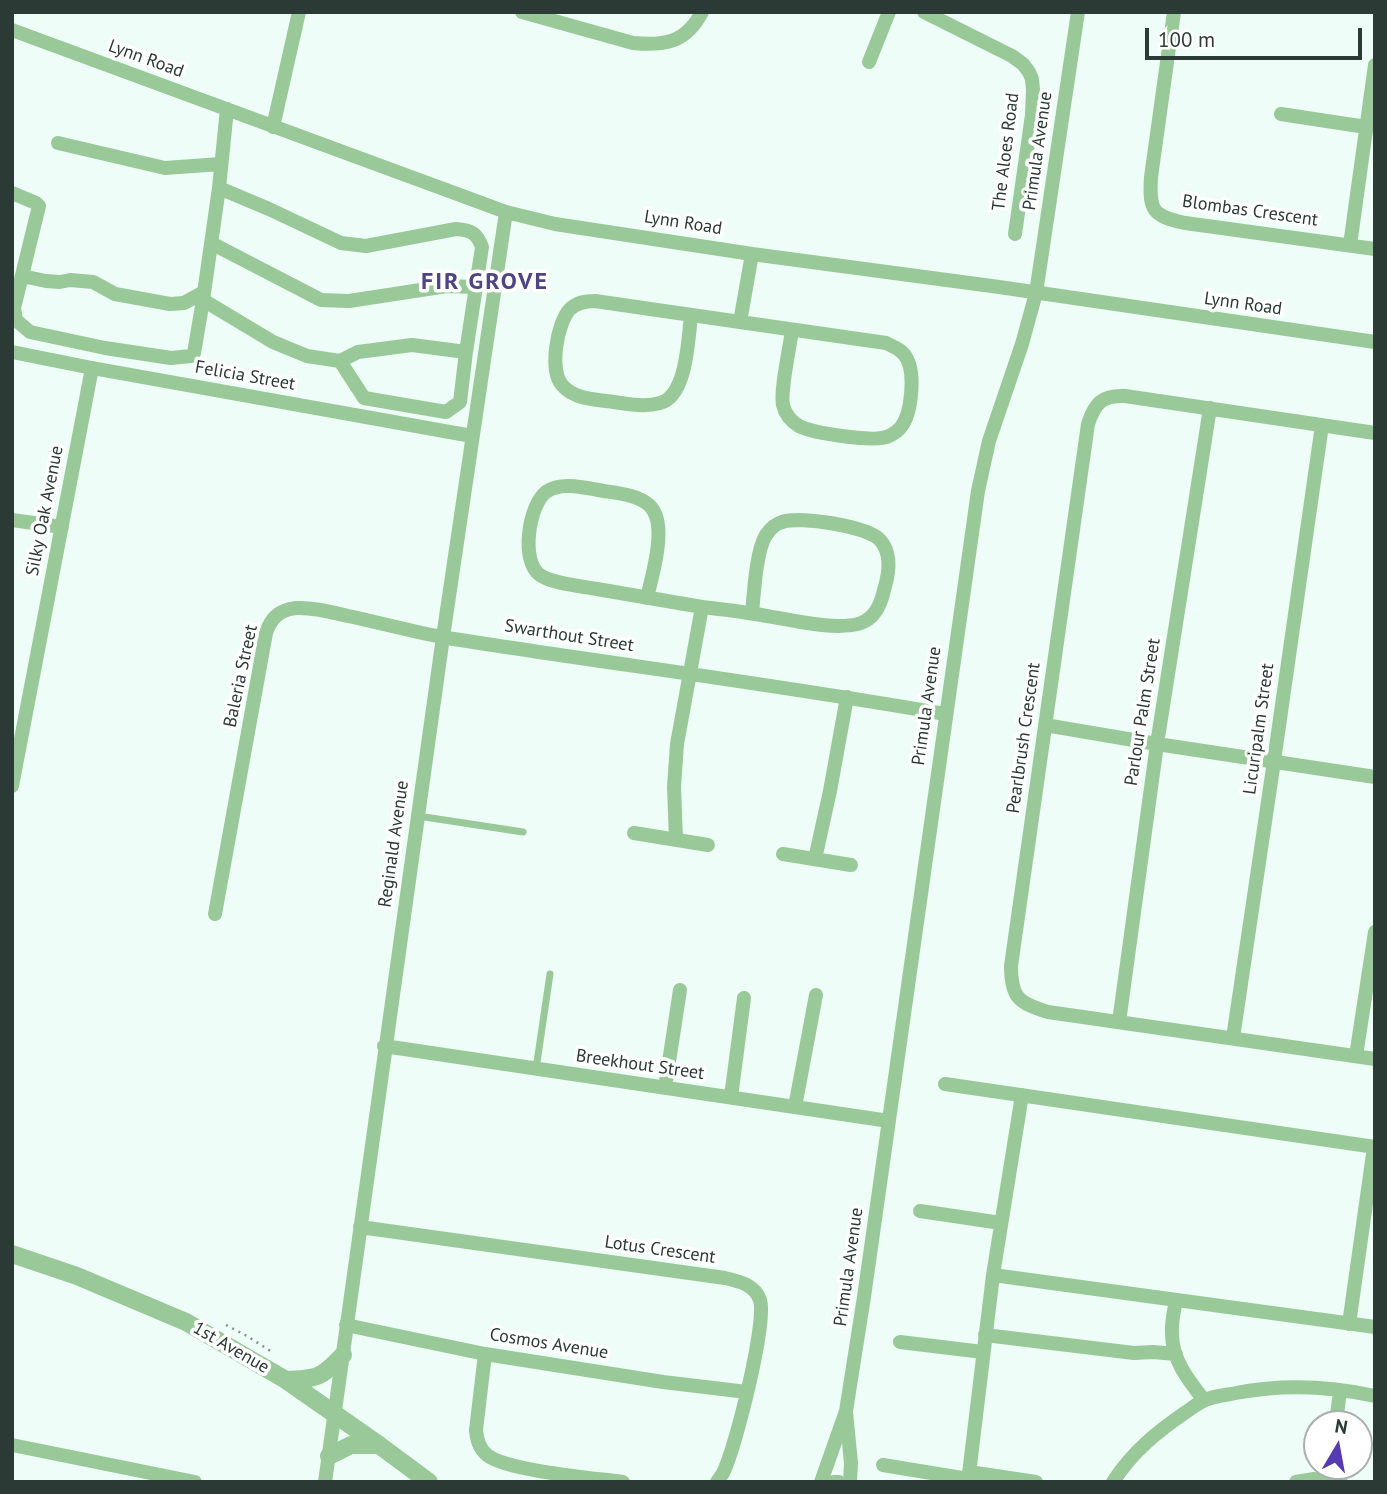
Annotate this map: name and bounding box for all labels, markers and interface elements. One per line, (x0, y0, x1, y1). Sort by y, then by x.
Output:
scale bar (1149, 14, 1366, 58)
text: 100 m (1158, 26, 1215, 53)
street label: Lynn Road (105, 35, 187, 83)
street label: Primula Avenue (1019, 90, 1057, 212)
street label: The Aloes Road (988, 92, 1024, 212)
street label: Blombas Crescent (1181, 191, 1319, 231)
street label: Lynn Road (643, 206, 723, 240)
district label: FIR GROVE (422, 268, 548, 296)
street label: Lynn Road (1203, 288, 1283, 320)
street label: Felicia Street (193, 357, 297, 395)
street label: Silky Oak Avenue (22, 444, 68, 578)
street label: Swarthout Street (503, 615, 635, 657)
street label: Baleria Street (220, 623, 262, 729)
street label: Parlour Palm Street (1121, 637, 1165, 787)
street label: Primula Avenue (908, 645, 946, 767)
street label: Pearlbrush Crescent (1003, 661, 1045, 815)
street label: Licuripalm Street (1239, 662, 1279, 796)
street label: Reginald Avenue (374, 779, 414, 909)
street label: Breekhout Street (574, 1045, 706, 1085)
street label: Primula Avenue (830, 1206, 868, 1328)
street label: Lotus Crescent (603, 1232, 717, 1268)
street label: 1st Avenue (189, 1318, 273, 1378)
street label: Cosmos Avenue (488, 1324, 610, 1364)
north arrow (1303, 1410, 1373, 1480)
text: N (1333, 1413, 1350, 1439)

